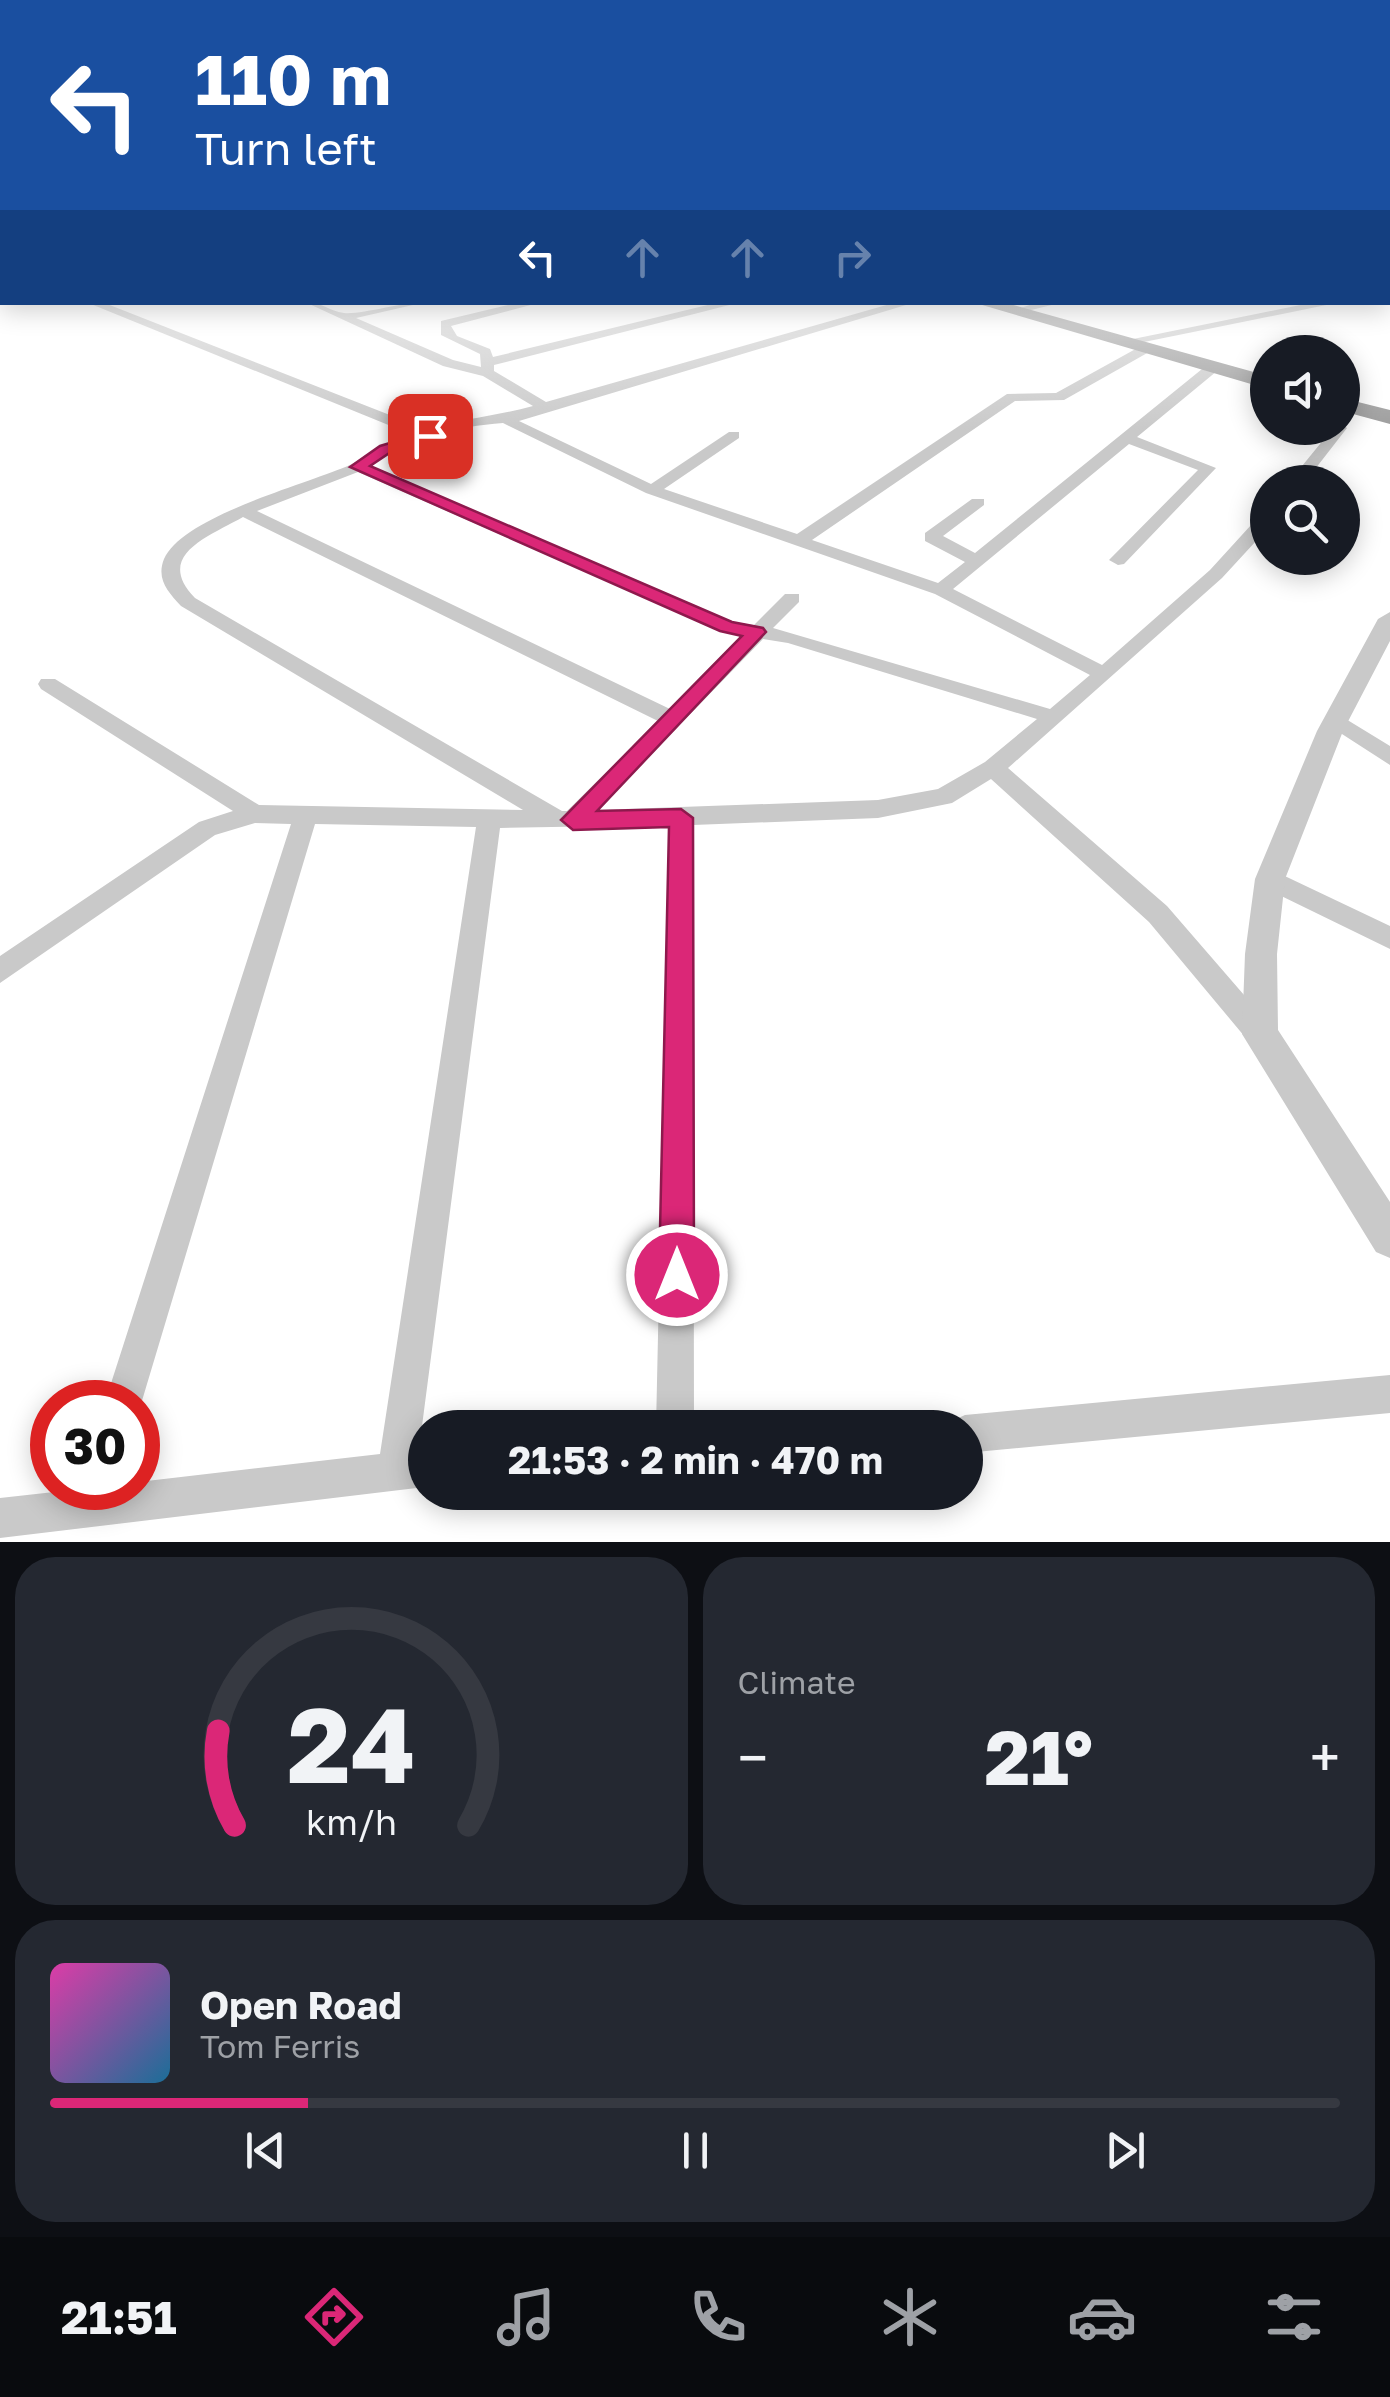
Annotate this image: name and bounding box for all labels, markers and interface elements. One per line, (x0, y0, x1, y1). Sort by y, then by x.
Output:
text: 110 m (195, 36, 391, 120)
icon: left (30, 40, 160, 170)
text: Turn left (195, 121, 377, 175)
icon: left (510, 230, 565, 285)
icon: ahead (615, 230, 670, 285)
icon: ahead (720, 230, 775, 285)
icon: right (825, 230, 880, 285)
map controls (1250, 335, 1360, 575)
button: sound (1250, 335, 1360, 445)
pin (388, 394, 473, 479)
icon: arrive (403, 409, 458, 464)
button: search (1250, 465, 1360, 575)
position arrow (625, 1223, 729, 1327)
speed limit sign: 30 (30, 1380, 160, 1510)
text: 21:53 · 2 min · 470 m (508, 1437, 883, 1482)
text: Climate (738, 1663, 856, 1701)
text: 24 (287, 1681, 415, 1806)
text: 21° (984, 1711, 1093, 1802)
text: − (738, 1724, 768, 1790)
text: + (1310, 1724, 1340, 1790)
text: km/h (306, 1800, 397, 1843)
text: Open Road (200, 1982, 402, 2027)
text: Tom Ferris (200, 2027, 360, 2065)
icon: previous (238, 2123, 293, 2178)
icon: pause (668, 2123, 723, 2178)
icon: next (1098, 2123, 1153, 2178)
icon: directions (299, 2282, 369, 2352)
icon: music (491, 2282, 561, 2352)
icon: phone (683, 2282, 753, 2352)
icon: climate (875, 2282, 945, 2352)
icon: car (1067, 2282, 1137, 2352)
icon: filters (1259, 2282, 1329, 2352)
text: 21:51 (61, 2290, 177, 2344)

